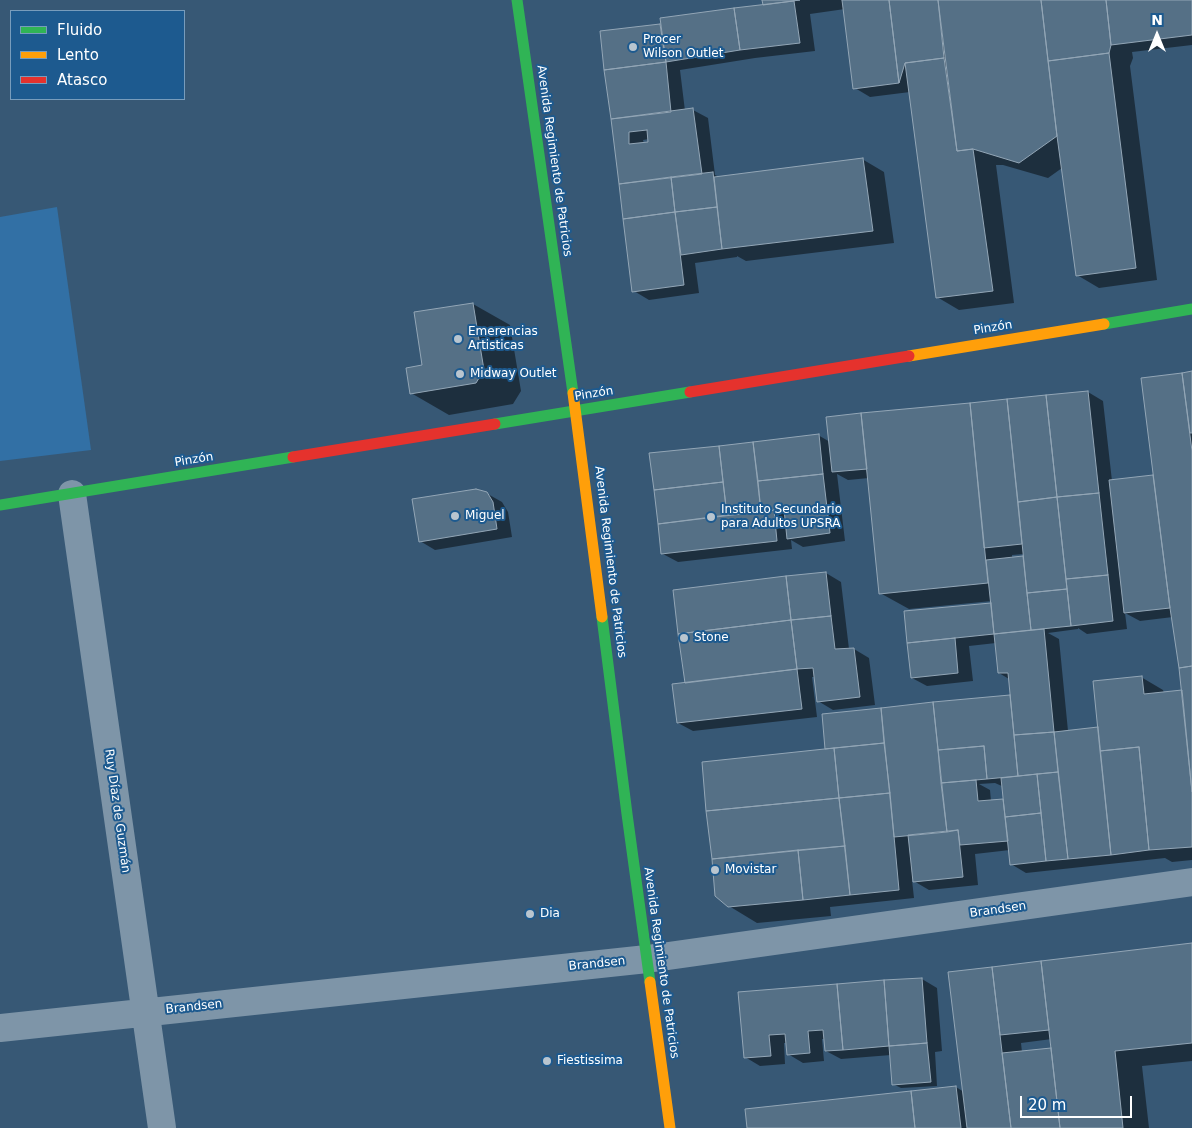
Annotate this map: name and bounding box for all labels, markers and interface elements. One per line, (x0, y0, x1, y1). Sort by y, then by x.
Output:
legend (10, 10, 185, 100)
north arrow (1132, 10, 1182, 60)
text: N (1151, 12, 1163, 28)
text: Fluido (57, 21, 102, 39)
place label: Procer Wilson Outlet (643, 33, 723, 61)
marker: Procer Wilson Outlet (627, 41, 639, 53)
text: Lento (57, 46, 99, 64)
street label: Avenida Regimiento de Patricios (533, 64, 575, 258)
text: Atasco (57, 71, 107, 89)
street label: Pinzón (973, 318, 1013, 338)
place label: Emerencias Artisticas (468, 325, 538, 353)
marker: Emerencias Artisticas (452, 333, 464, 345)
place label: Midway Outlet (470, 367, 557, 381)
marker: Midway Outlet (454, 368, 466, 380)
street label: Pinzón (574, 384, 614, 404)
street label: Pinzón (174, 450, 214, 470)
street label: Avenida Regimiento de Patricios (591, 465, 629, 659)
place label: Instituto Secundario para Adultos UPSRA (721, 503, 842, 531)
place label: Miguel (465, 509, 505, 523)
marker: Miguel (449, 510, 461, 522)
marker: Instituto Secundario para Adultos UPSRA (705, 511, 717, 523)
place label: Stone (694, 631, 729, 645)
marker: Stone (678, 632, 690, 644)
street label: Ruy Díaz de Guzmán (101, 748, 133, 874)
place label: Movistar (725, 863, 776, 877)
marker: Movistar (709, 864, 721, 876)
street label: Avenida Regimiento de Patricios (640, 866, 682, 1060)
street label: Brandsen (969, 899, 1027, 921)
place label: Dia (540, 907, 560, 921)
marker: Dia (524, 908, 536, 920)
street label: Brandsen (568, 954, 626, 974)
street label: Brandsen (165, 997, 223, 1017)
place label: Fiestissima (557, 1054, 623, 1068)
marker: Fiestissima (541, 1055, 553, 1067)
scale bar (1022, 1086, 1134, 1118)
text: 20 m (1028, 1096, 1066, 1114)

